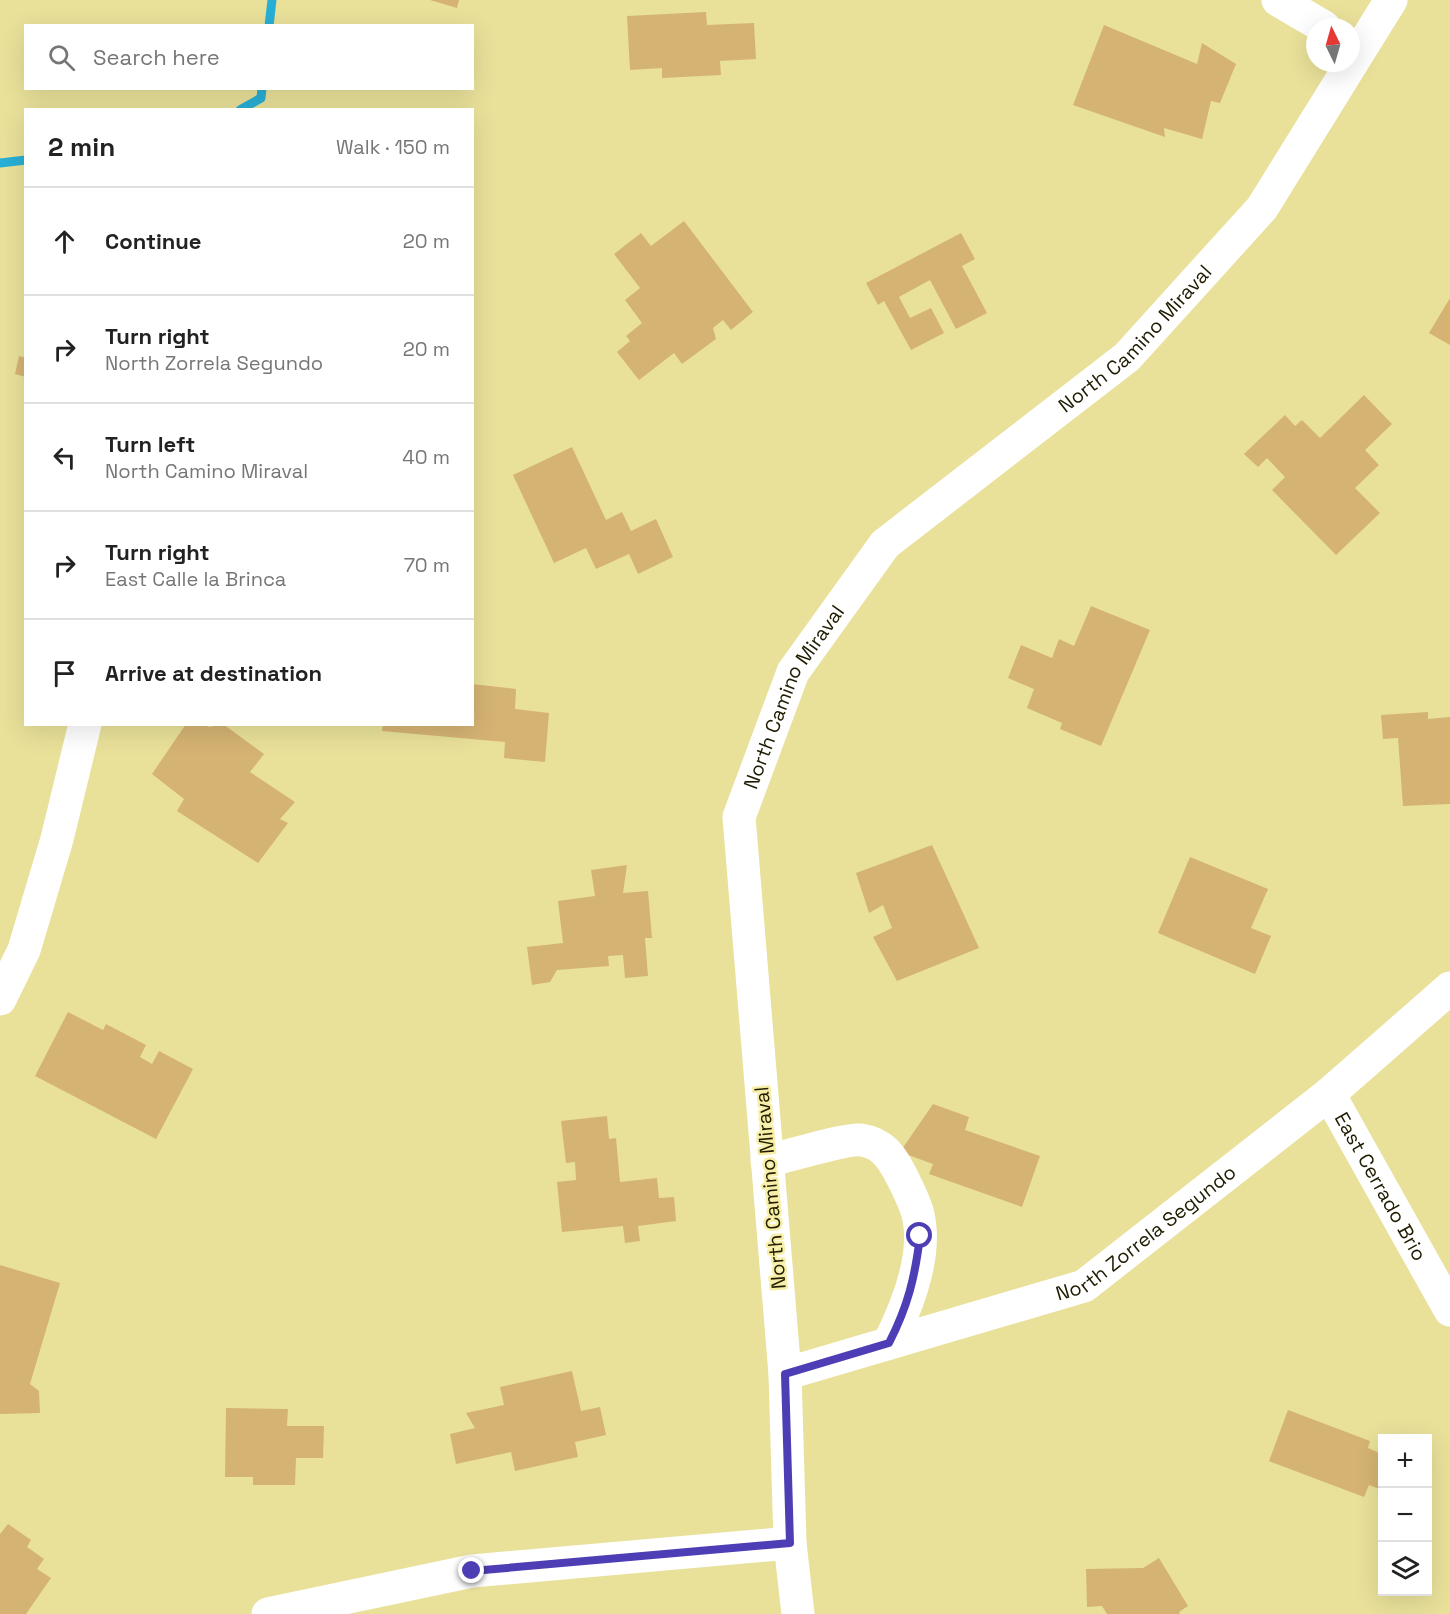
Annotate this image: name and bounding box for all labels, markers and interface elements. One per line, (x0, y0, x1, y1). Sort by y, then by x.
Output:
north arrow (1306, 18, 1360, 72)
search box (24, 24, 474, 90)
icon: search (45, 41, 78, 74)
text: Search here (93, 43, 220, 71)
text: 2 min (48, 130, 115, 164)
text: Walk · 150 m (336, 134, 450, 160)
icon: ahead (48, 225, 81, 258)
text: Continue (105, 227, 201, 255)
text: 20 m (403, 228, 450, 254)
street label: North Camino Miraval (1053, 259, 1217, 418)
text: Turn right (105, 322, 210, 350)
icon: right (48, 333, 81, 366)
text: 20 m (403, 336, 450, 362)
text: North Zorrela Segundo (105, 350, 323, 376)
text: Turn left (105, 430, 195, 458)
icon: left (48, 441, 81, 474)
text: 40 m (402, 444, 450, 470)
text: North Camino Miraval (105, 458, 308, 484)
text: Turn right (105, 538, 210, 566)
icon: right (48, 549, 81, 582)
text: 70 m (404, 552, 450, 578)
text: East Calle la Brinca (105, 566, 286, 592)
street label: North Camino Miraval (738, 600, 850, 793)
icon: arrive (48, 657, 81, 690)
text: Arrive at destination (105, 659, 322, 687)
street label: North Camino Miraval (748, 1086, 792, 1290)
street label: East Cerrado Brio (1329, 1108, 1433, 1265)
street label: North Zorrela Segundo (1053, 1159, 1241, 1307)
route start (906, 1222, 932, 1248)
map controls (1378, 1434, 1432, 1596)
button: + (1378, 1434, 1432, 1488)
button: − (1378, 1488, 1432, 1542)
button: layers (1378, 1542, 1432, 1596)
route end (458, 1557, 484, 1583)

